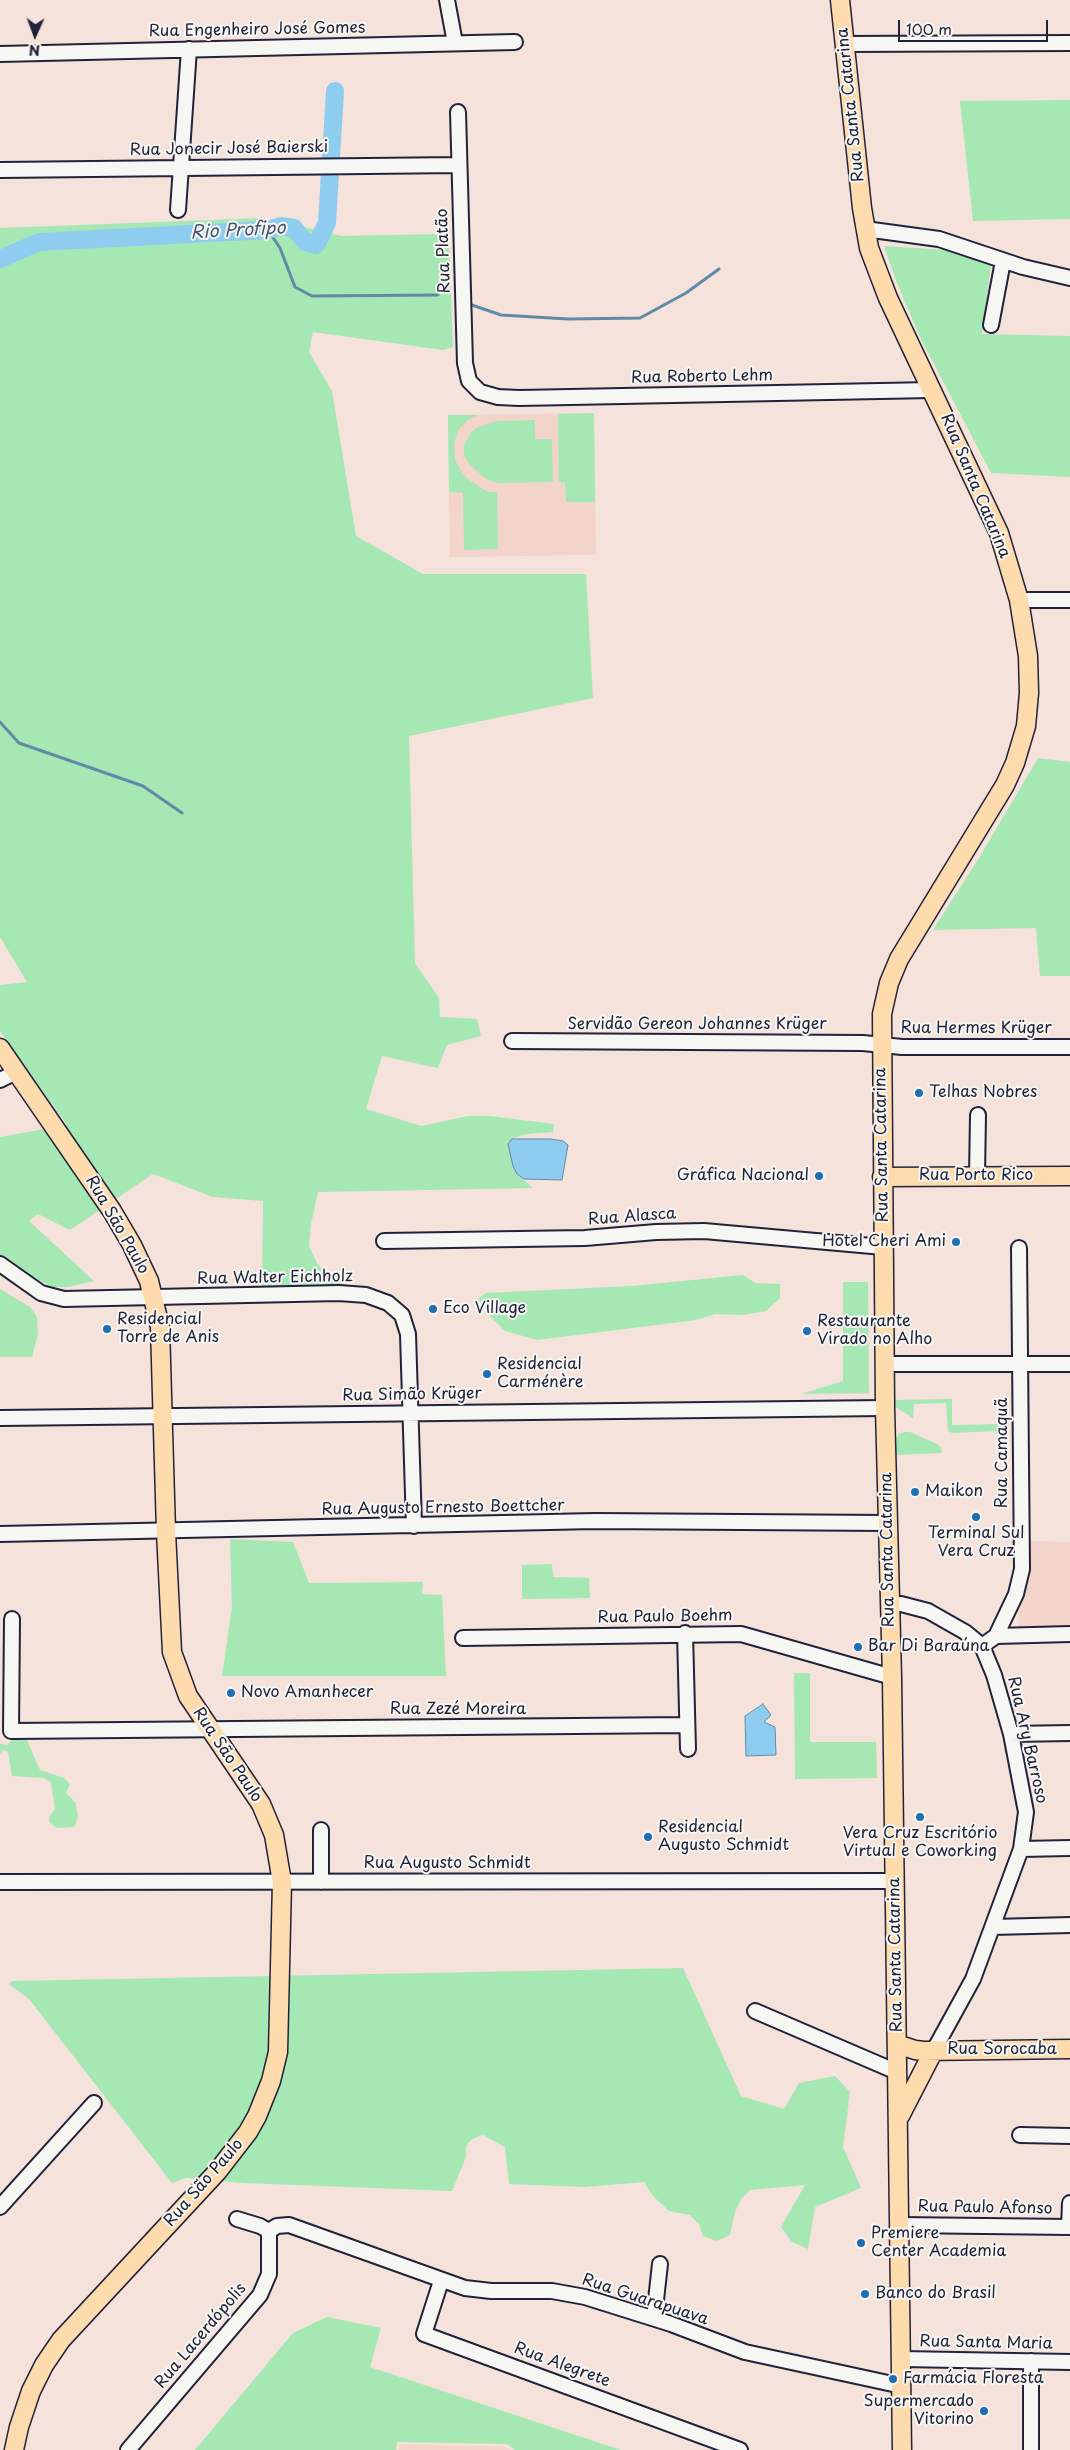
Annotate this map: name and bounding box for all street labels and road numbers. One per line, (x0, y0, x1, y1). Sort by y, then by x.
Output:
street label: Rua Engenheiro José Gomes (148, 19, 366, 41)
street label: Rua Santa Catarina (833, 27, 869, 183)
street label: Rua Jonecir José Baierski (130, 138, 328, 160)
street label: Rua Platão (433, 208, 455, 294)
street label: Rua Roberto Lehm (631, 366, 773, 388)
street label: Rua Santa Catarina (936, 411, 1014, 561)
street label: Servidão Gereon Johannes Krüger (567, 1015, 827, 1035)
street label: Rua Hermes Krüger (900, 1019, 1052, 1039)
street label: Rua Santa Catarina (871, 1067, 893, 1223)
street label: Rua Porto Rico (919, 1166, 1033, 1186)
street label: Rua São Paulo (81, 1172, 153, 1278)
street label: Rua Alasca (587, 1204, 677, 1230)
street label: Rua Walter Eichholz (197, 1267, 353, 1289)
street label: Rua Simão Krüger (342, 1384, 482, 1406)
street label: Rua Camaquã (993, 1398, 1013, 1508)
street label: Rua Santa Catarina (877, 1472, 899, 1628)
street label: Rua Augusto Ernesto Boettcher (321, 1496, 565, 1520)
street label: Rua Paulo Boehm (597, 1606, 733, 1628)
street label: Rua Ary Barroso (1003, 1674, 1051, 1806)
street label: Rua Zezé Moreira (390, 1700, 526, 1720)
street label: Rua São Paulo (188, 1704, 266, 1806)
street label: Rua Augusto Schmidt (364, 1854, 530, 1874)
street label: Rua Santa Catarina (885, 1877, 907, 2033)
street label: Rua Sorocaba (947, 2040, 1057, 2060)
street label: Rua São Paulo (161, 2135, 247, 2231)
street label: Rua Paulo Afonso (917, 2197, 1053, 2219)
street label: Rua Guarapuava (579, 2271, 711, 2329)
street label: Rua Lacerdópolis (151, 2279, 251, 2393)
street label: Rua Santa Maria (919, 2332, 1053, 2354)
street label: Rua Alegrete (511, 2339, 613, 2391)

